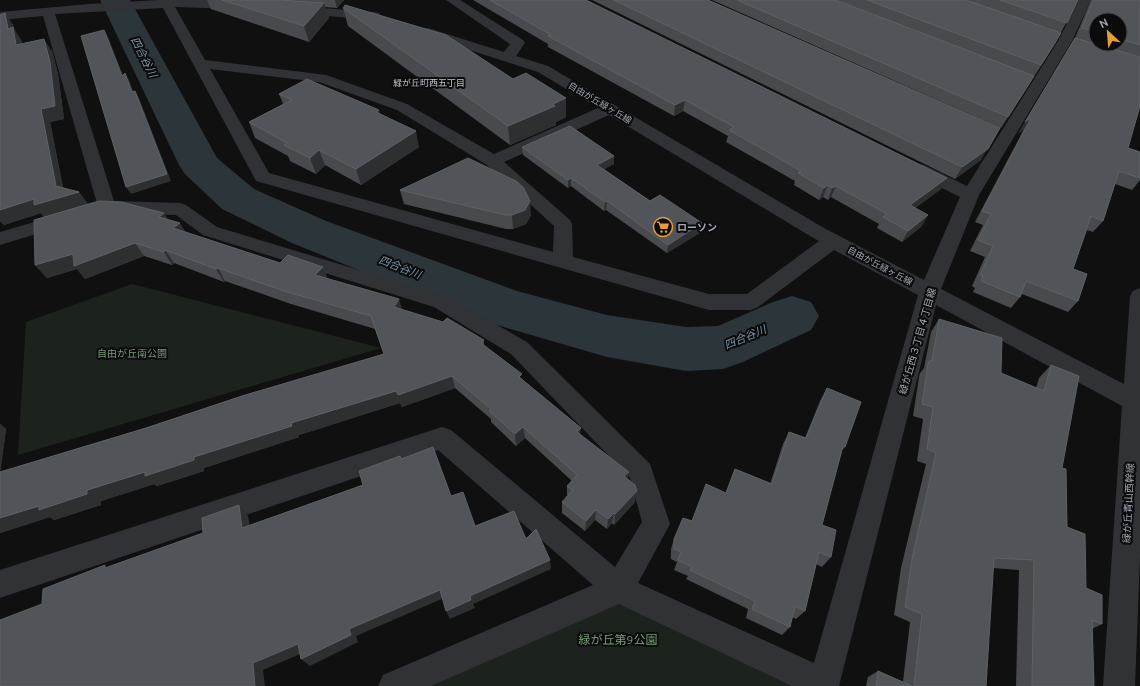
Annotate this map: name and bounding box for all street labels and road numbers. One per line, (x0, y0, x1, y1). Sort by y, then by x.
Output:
street label: 自由が丘緑ヶ丘線 (567, 80, 634, 126)
street label: 自由が丘緑ヶ丘線 (846, 245, 915, 288)
street label: 緑が丘西３丁目４丁目線 (897, 287, 938, 396)
street label: 緑が丘青山西幹線 (1121, 463, 1136, 543)

